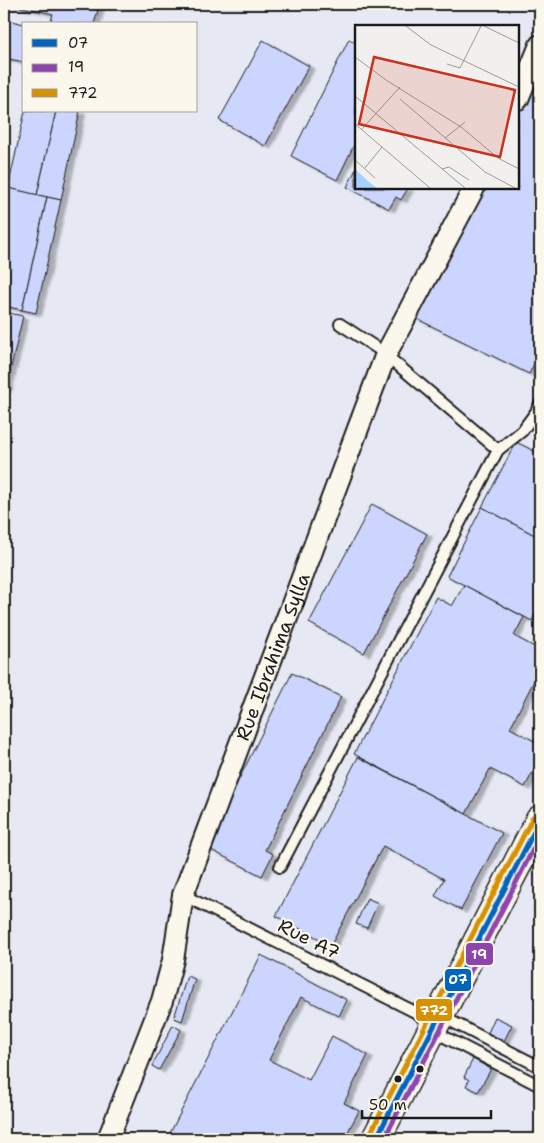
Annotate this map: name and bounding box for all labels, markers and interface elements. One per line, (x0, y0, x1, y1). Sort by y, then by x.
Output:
legend (22, 22, 198, 112)
inset map (355, 25, 519, 189)
text: 07 (68, 33, 88, 53)
text: 19 (68, 57, 84, 77)
text: 772 (68, 83, 97, 103)
street label: Rue Ibrahima Sylla (230, 569, 315, 744)
street label: Rue A7 (274, 913, 344, 965)
line badge: 19 (465, 942, 494, 966)
text: 19 (471, 945, 487, 963)
line badge: 07 (444, 968, 472, 992)
text: 07 (448, 970, 468, 988)
line badge: 772 (415, 998, 453, 1022)
text: 772 (420, 1001, 448, 1019)
unlabelled marker (415, 1064, 425, 1074)
unlabelled marker (393, 1074, 403, 1084)
scale bar (362, 1088, 490, 1120)
text: 50 m (369, 1095, 407, 1115)

